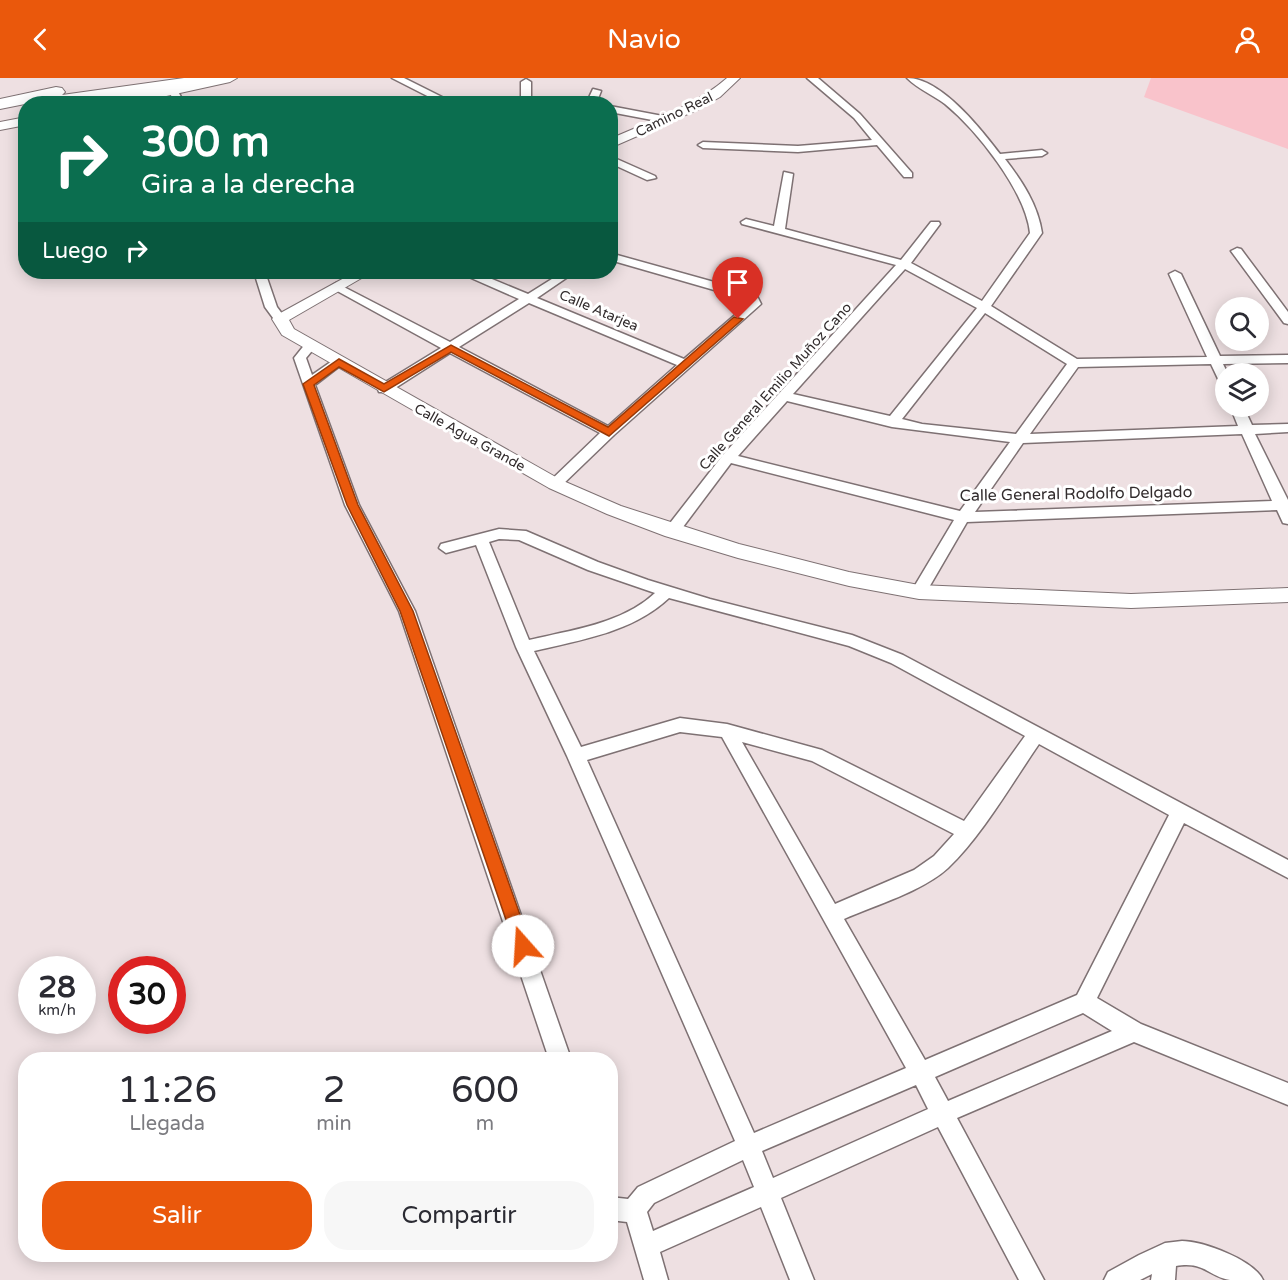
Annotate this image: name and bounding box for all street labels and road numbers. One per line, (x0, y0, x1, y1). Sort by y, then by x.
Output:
street label: Camino Real (633, 88, 716, 140)
street label: Calle Atarjea (557, 286, 641, 335)
street label: Calle General Emilio Muñoz Cano (695, 299, 855, 474)
street label: Calle Agua Grande (411, 400, 528, 475)
street label: Calle General Rodolfo Delgado (960, 482, 1193, 506)

